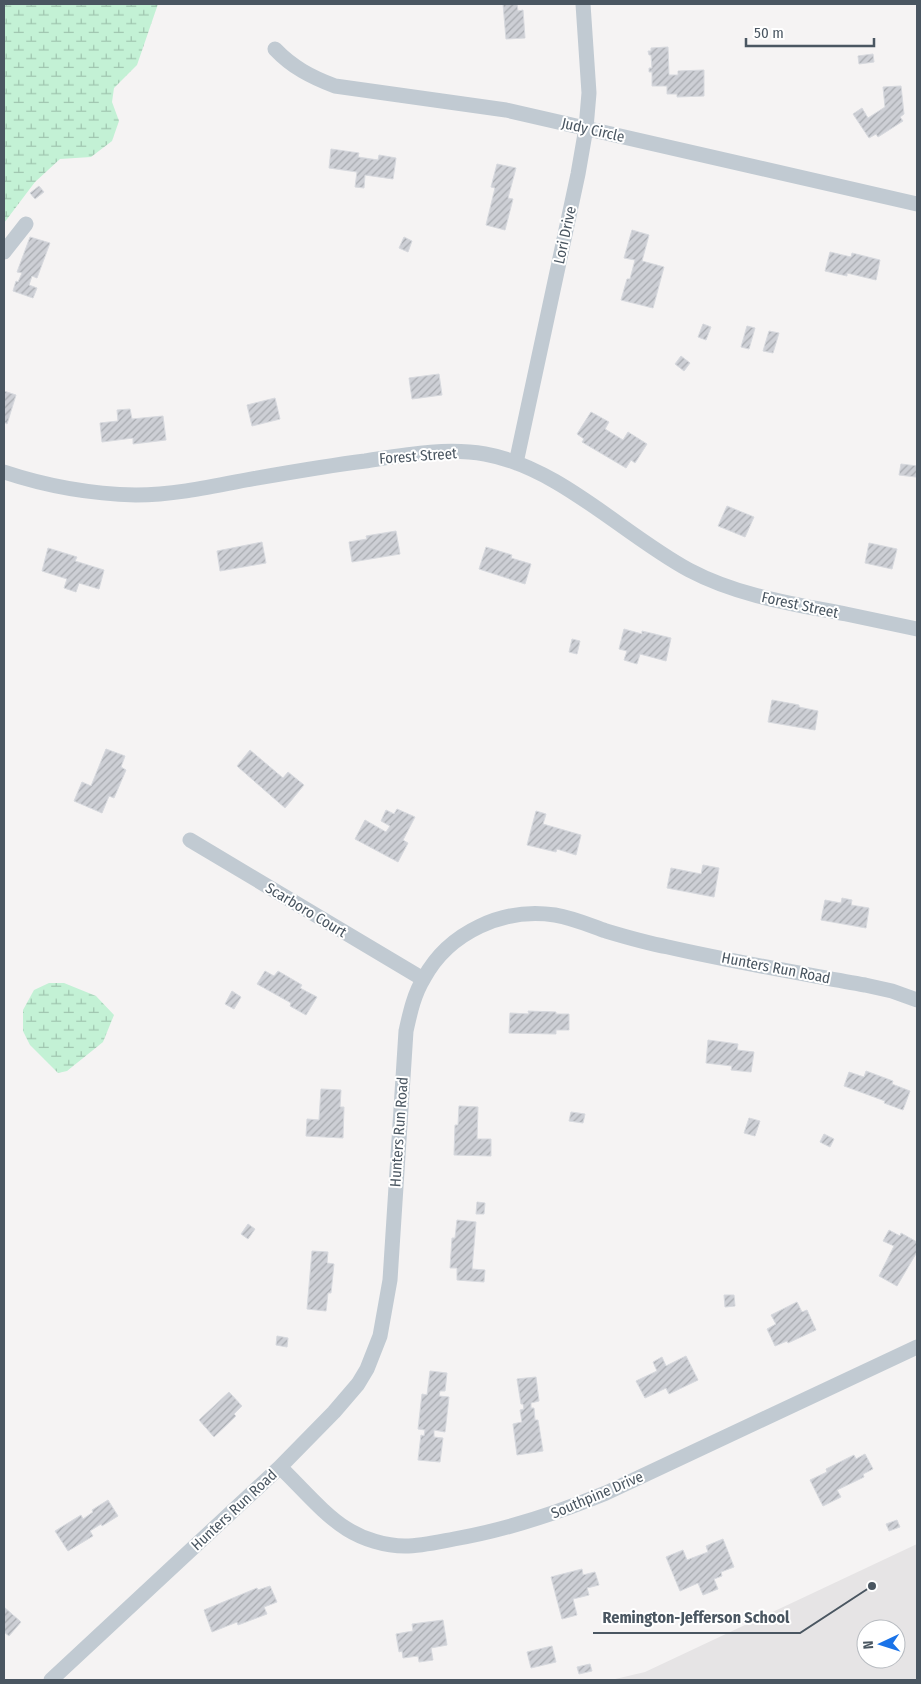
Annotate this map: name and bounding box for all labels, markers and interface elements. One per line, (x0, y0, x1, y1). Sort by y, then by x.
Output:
scale bar (746, 15, 874, 47)
text: 50 m (754, 24, 784, 42)
street label: Judy Circle (560, 114, 626, 146)
street label: Lori Drive (550, 205, 580, 265)
street label: Forest Street (379, 444, 458, 468)
street label: Forest Street (760, 588, 840, 622)
street label: Scarboro Court (262, 879, 350, 941)
street label: Hunters Run Road (720, 949, 832, 987)
street label: Hunters Run Road (386, 1076, 412, 1188)
street label: Hunters Run Road (187, 1466, 281, 1554)
street label: Southpine Drive (548, 1468, 646, 1522)
callout: Remington-Jefferson School (593, 1602, 800, 1633)
text: Remington-Jefferson School (603, 1608, 790, 1627)
north arrow (856, 1619, 906, 1669)
text: N (860, 1640, 877, 1650)

